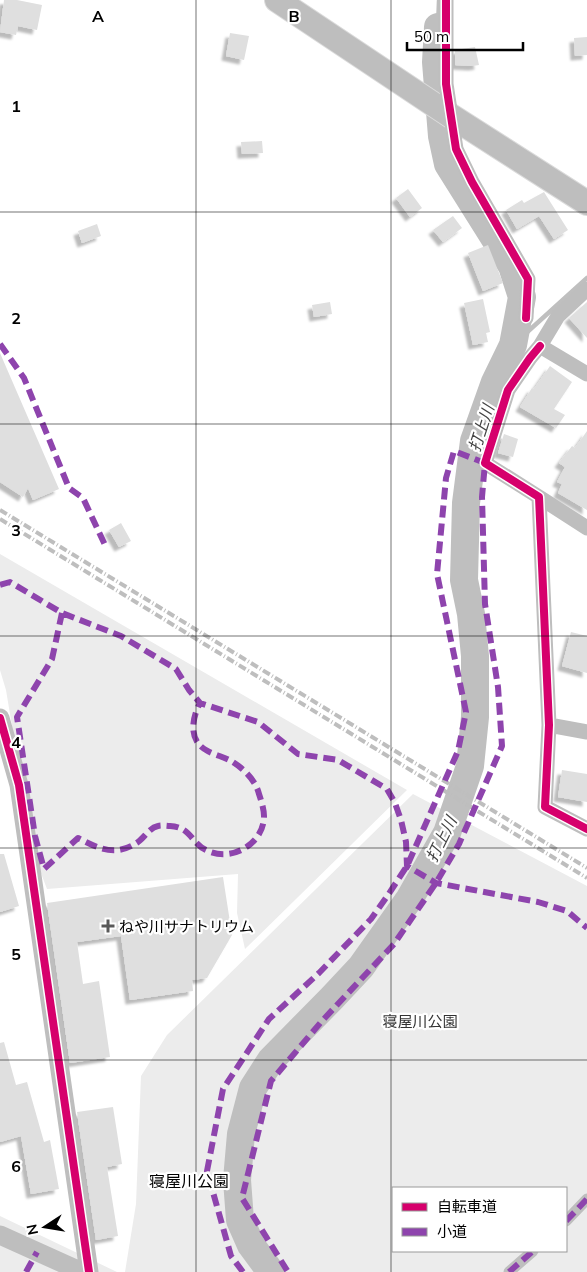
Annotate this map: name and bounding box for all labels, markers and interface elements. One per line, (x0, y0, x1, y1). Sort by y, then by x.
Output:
text: A (92, 6, 104, 26)
text: B (288, 6, 300, 26)
scale bar (407, 20, 523, 52)
text: 50 m (414, 27, 449, 46)
text: 1 (11, 96, 21, 116)
text: 2 (11, 308, 21, 328)
water label: 打上川 (464, 400, 499, 454)
text: 3 (11, 520, 21, 540)
text: 4 (11, 732, 21, 752)
water label: 打上川 (421, 811, 461, 865)
place label: ねや川サナトリウム (119, 917, 254, 936)
marker: ねや川サナトリウム (101, 919, 115, 933)
text: 5 (11, 944, 21, 964)
park label: 寝屋川公園 (382, 1012, 458, 1031)
text: 6 (11, 1156, 21, 1176)
district label: 寝屋川公園 (149, 1171, 229, 1191)
legend (392, 1187, 567, 1252)
text: 自転車道 (437, 1197, 497, 1216)
north arrow (20, 1202, 70, 1252)
text: 小道 (437, 1222, 467, 1241)
text: N (22, 1223, 42, 1237)

